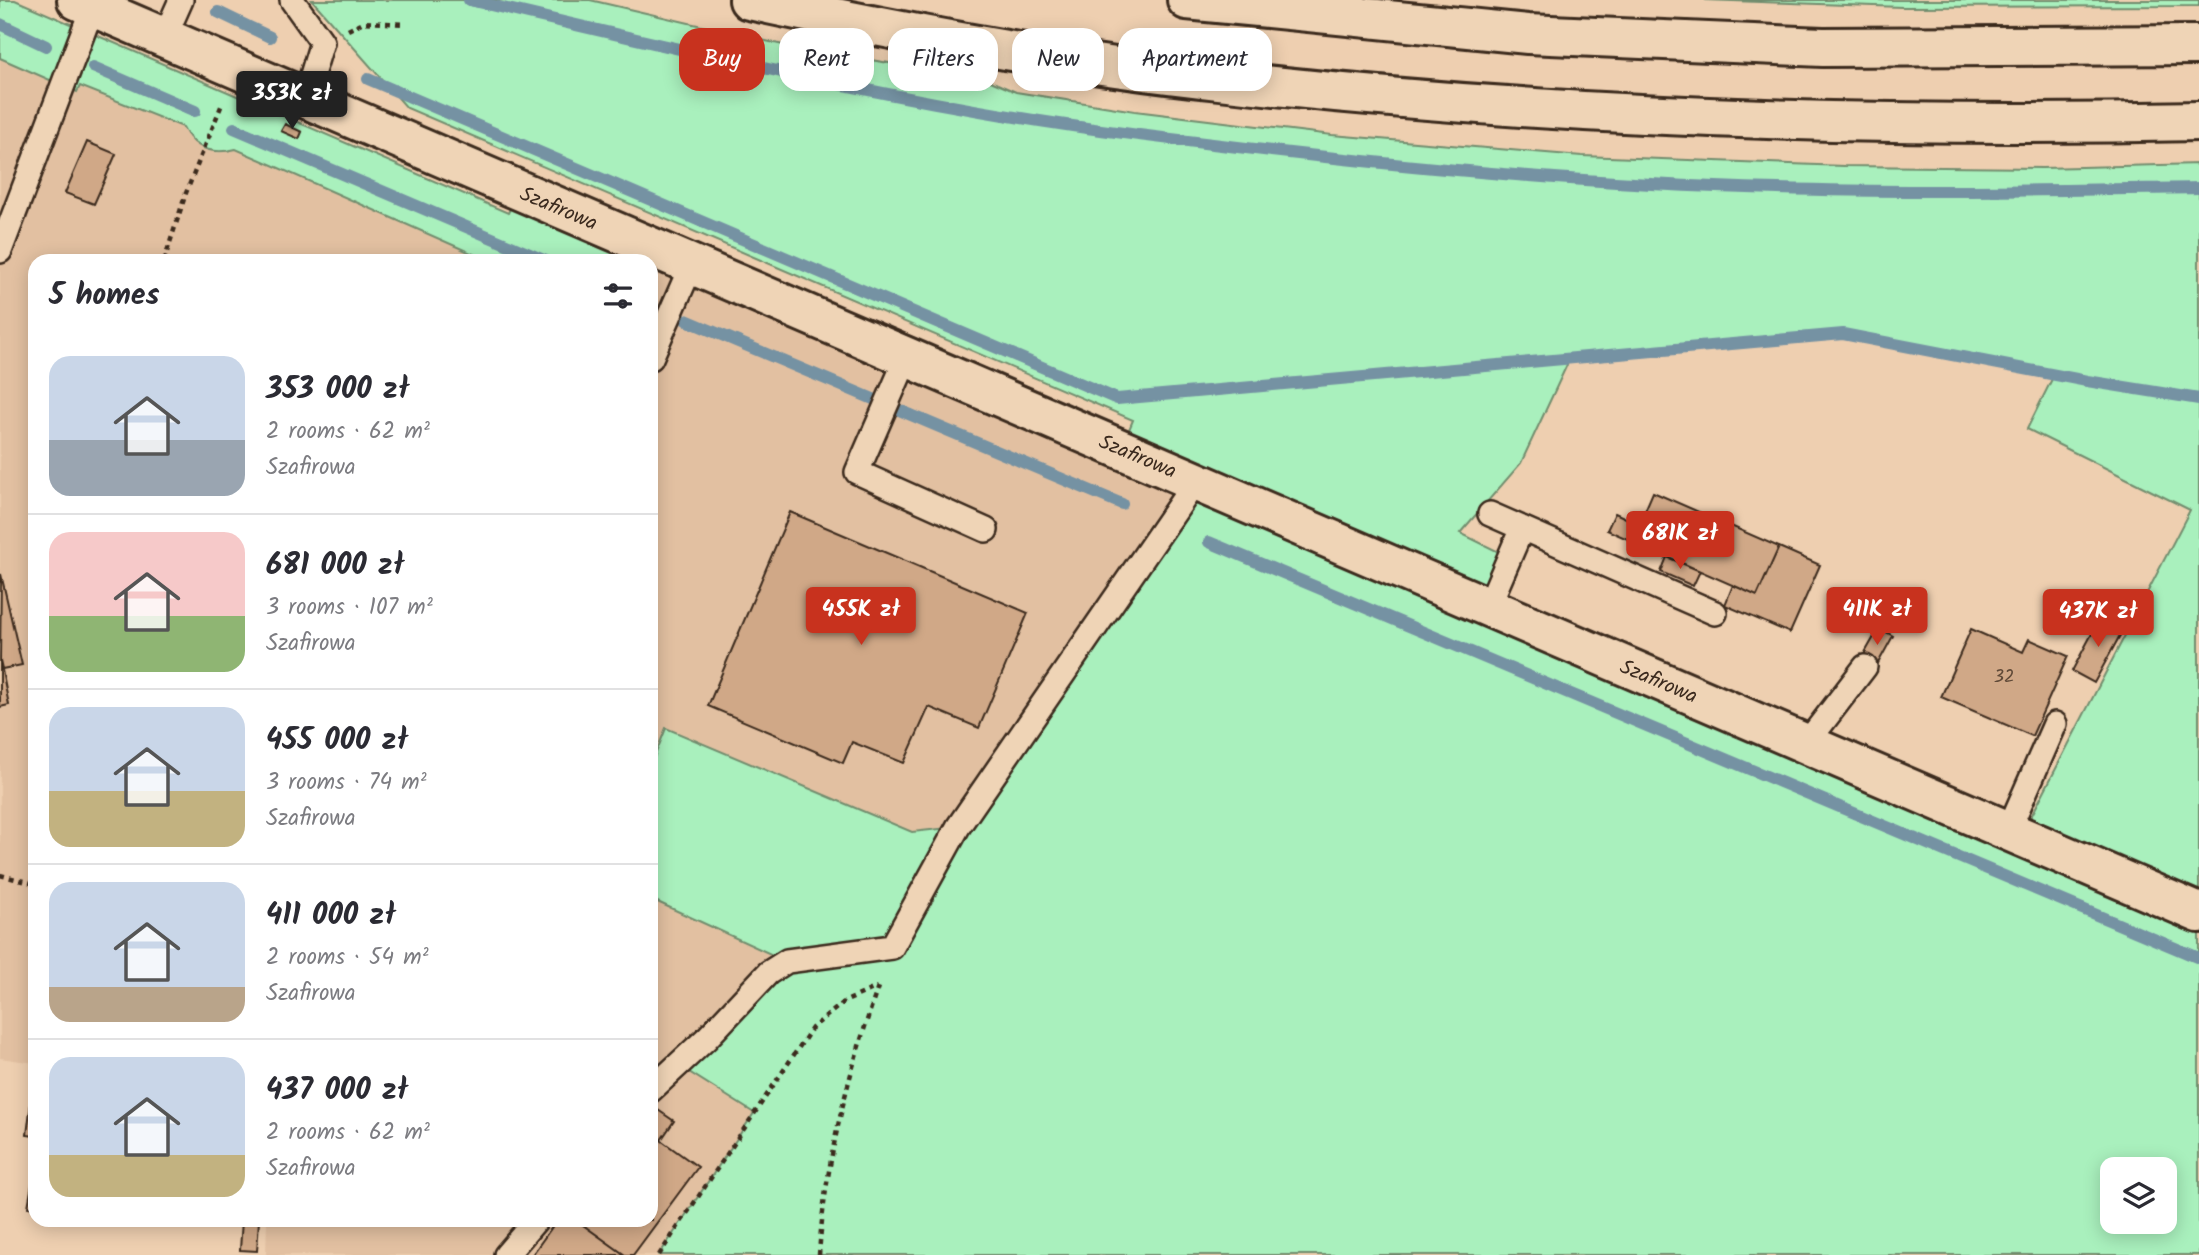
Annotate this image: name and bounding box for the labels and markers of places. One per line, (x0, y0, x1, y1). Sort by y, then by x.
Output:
pin: 353K zł (227, 72, 357, 131)
pin: 681K zł (1615, 512, 1745, 571)
pin: 455K zł (796, 588, 926, 647)
pin: 411K zł (1812, 588, 1942, 647)
pin: 437K zł (2033, 590, 2163, 649)

